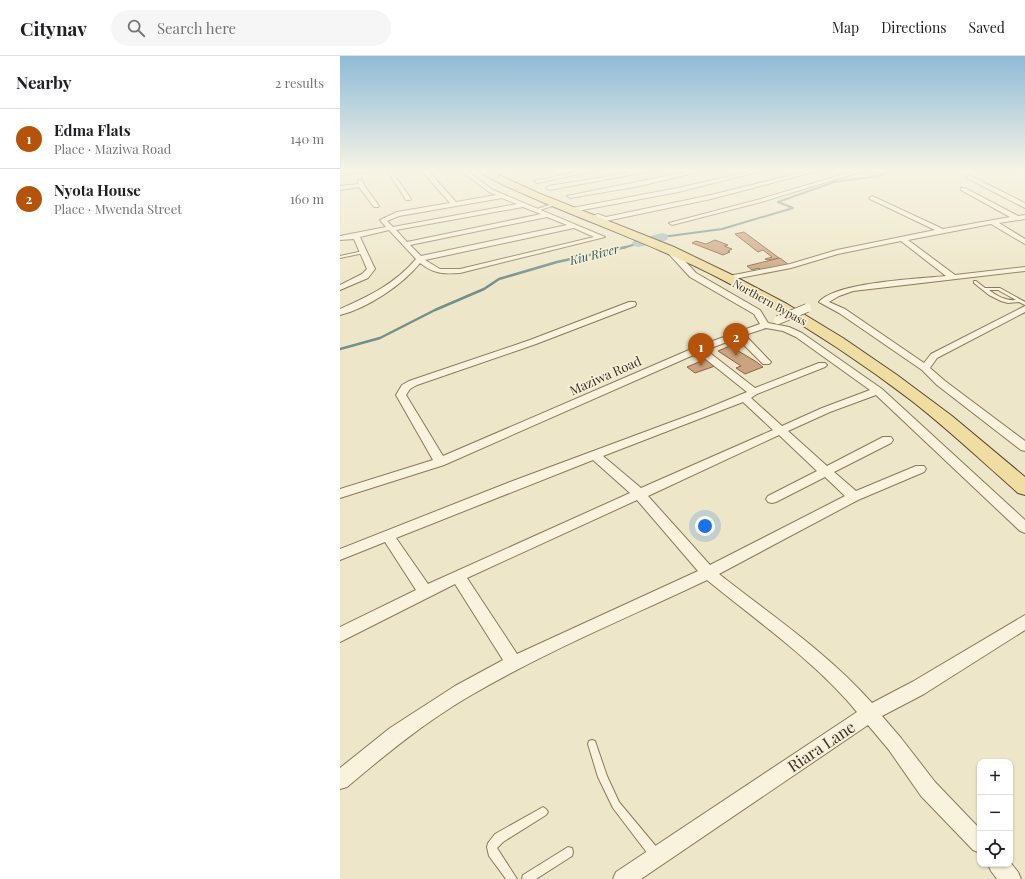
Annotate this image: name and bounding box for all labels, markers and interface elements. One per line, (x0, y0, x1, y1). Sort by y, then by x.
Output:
search box (111, 10, 391, 46)
text: Citynav (20, 15, 87, 41)
icon: search (125, 17, 147, 39)
text: Search here (157, 18, 236, 38)
text: Map (832, 18, 859, 37)
text: Directions (881, 18, 947, 37)
text: Saved (969, 18, 1005, 37)
text: Nearby (16, 71, 71, 93)
text: 2 results (275, 74, 324, 91)
text: Edma Flats (54, 120, 131, 140)
text: 1 (27, 130, 31, 147)
text: 140 m (290, 130, 324, 147)
text: Place · Maziwa Road (54, 140, 171, 157)
text: Nyota House (54, 180, 141, 200)
text: 2 (26, 190, 32, 207)
text: 160 m (290, 190, 324, 207)
text: Place · Mwenda Street (54, 200, 182, 217)
water label: Kiu River (567, 240, 621, 268)
street label: Northern Bypass (730, 275, 810, 329)
pin: 2 (723, 323, 749, 356)
pin: 1 (688, 333, 714, 366)
street label: Maziwa Road (566, 351, 644, 398)
your location (695, 516, 715, 536)
street label: Riara Lane (783, 716, 859, 776)
map controls (977, 759, 1013, 867)
button: + (977, 759, 1013, 795)
button: − (977, 795, 1013, 831)
button: locate (977, 831, 1013, 867)

